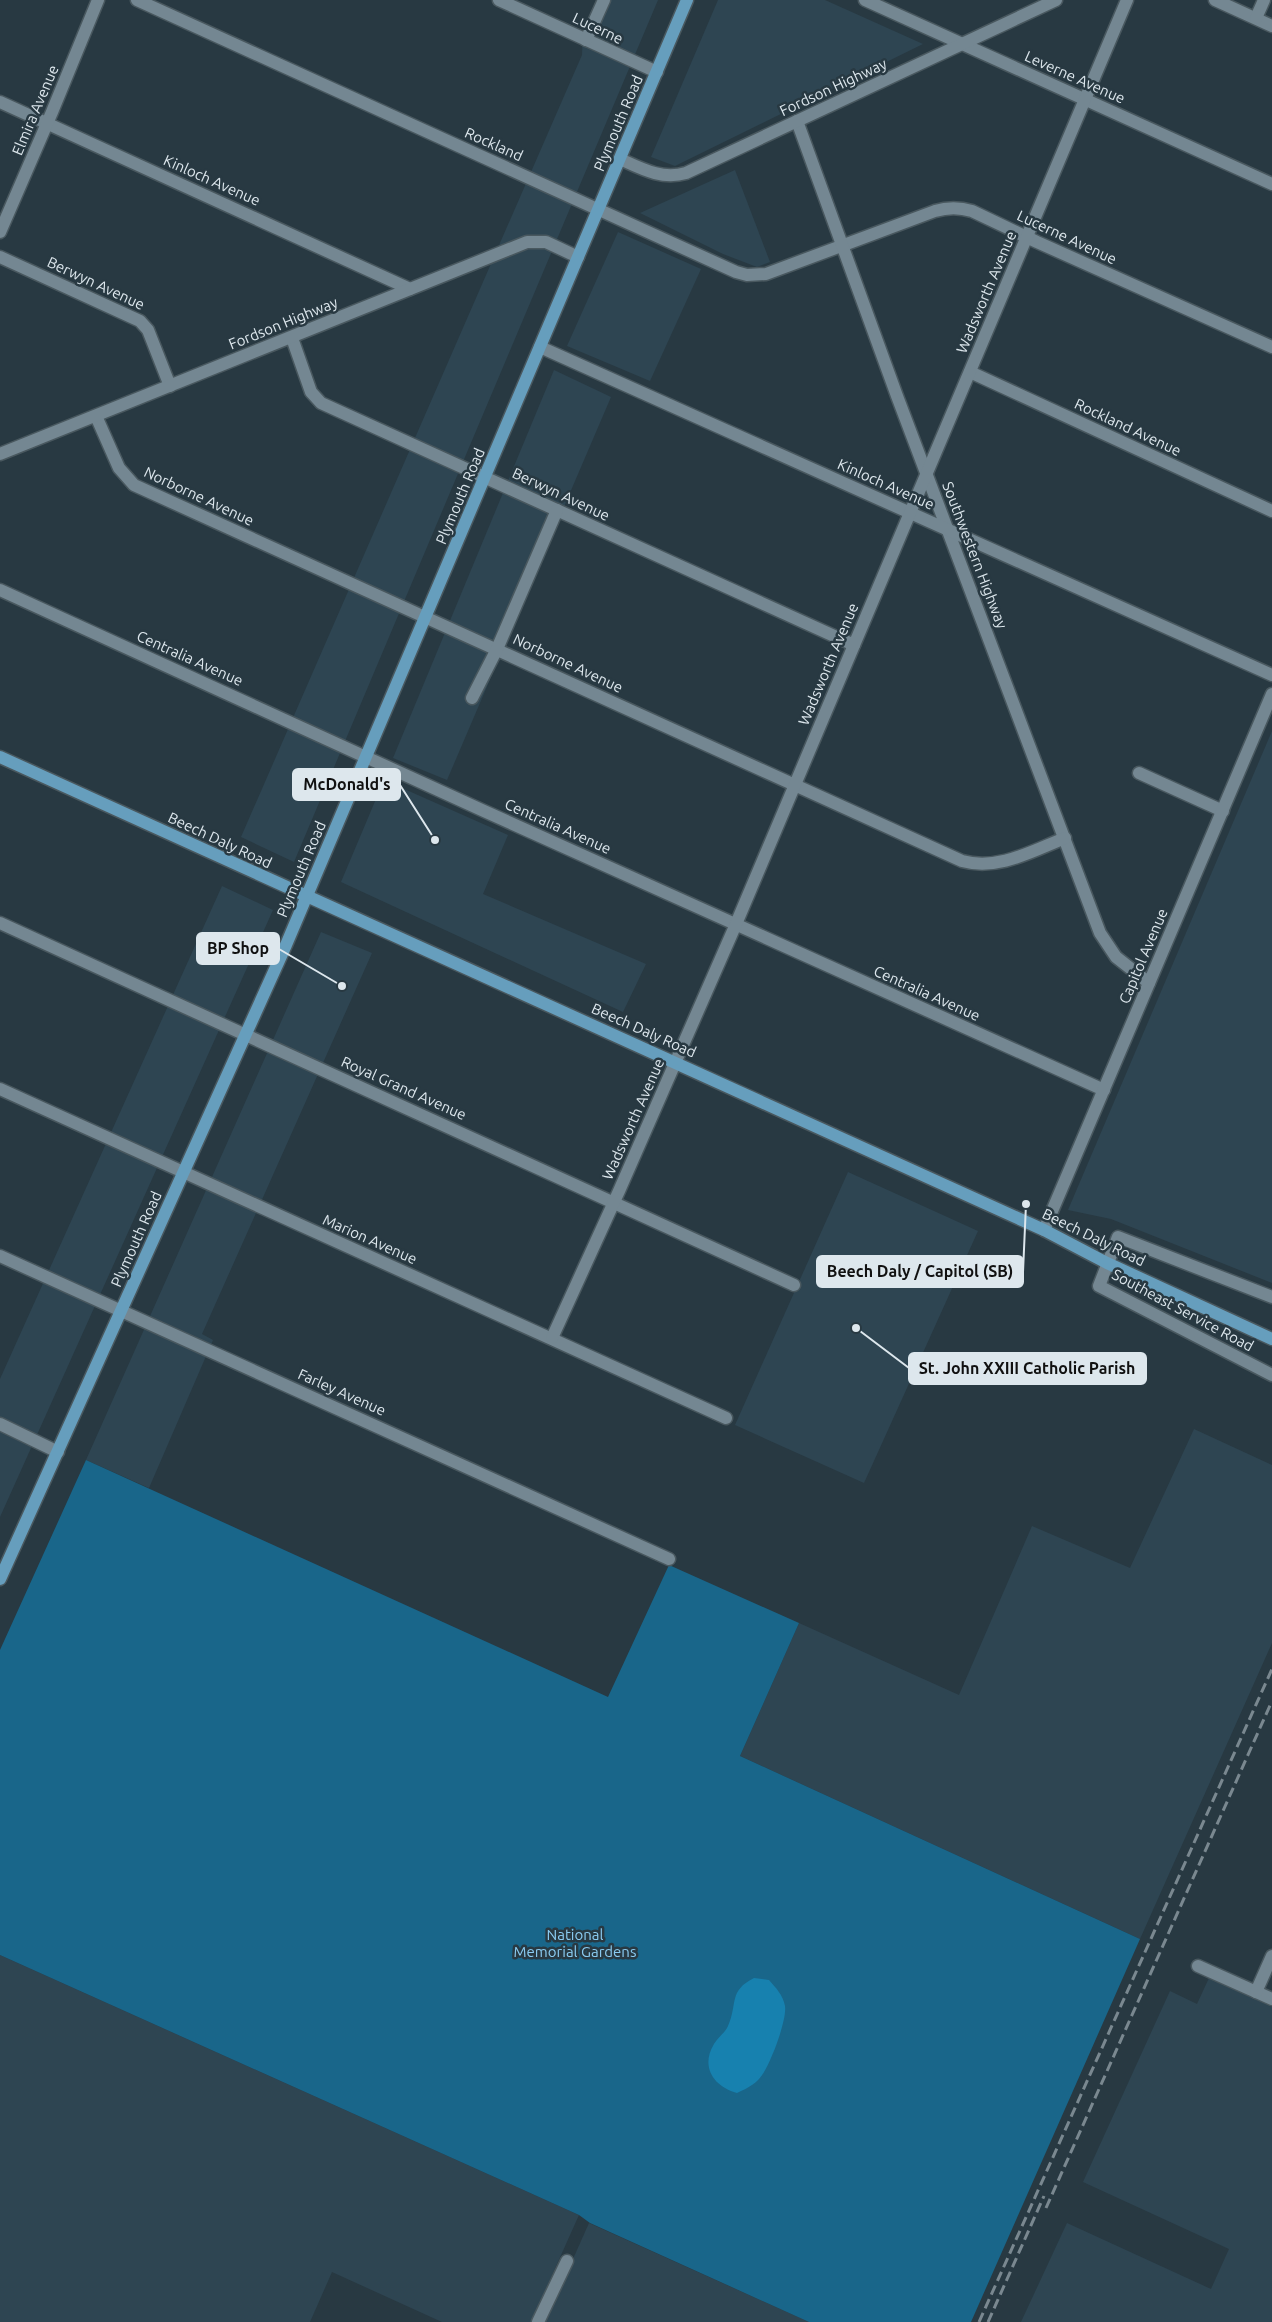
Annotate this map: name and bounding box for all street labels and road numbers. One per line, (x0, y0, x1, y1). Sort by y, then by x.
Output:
street label: Lucerne (570, 9, 626, 47)
street label: Leverne Avenue (1022, 47, 1128, 107)
street label: Fordson Highway (777, 55, 889, 119)
street label: Elmira Avenue (8, 62, 62, 158)
street label: Plymouth Road (590, 72, 646, 174)
street label: Rockland (462, 124, 526, 164)
street label: Kinloch Avenue (161, 151, 263, 209)
street label: Lucerne Avenue (1015, 206, 1119, 268)
street label: Wadsworth Avenue (953, 228, 1019, 356)
street label: Berwyn Avenue (45, 253, 147, 313)
street label: Fordson Highway (226, 293, 340, 353)
street label: Rockland Avenue (1072, 395, 1184, 459)
street label: Plymouth Road (432, 445, 488, 547)
street label: Kinloch Avenue (835, 455, 937, 513)
street label: Norborne Avenue (141, 463, 257, 529)
street label: Berwyn Avenue (510, 464, 612, 524)
street label: Southwestern Highway (939, 479, 1011, 631)
street label: Wadsworth Avenue (795, 600, 861, 728)
street label: Centralia Avenue (134, 627, 246, 689)
street label: Norborne Avenue (510, 630, 626, 696)
street label: Centralia Avenue (502, 795, 614, 857)
street label: Beech Daly Road (165, 809, 275, 871)
street label: Plymouth Road (273, 818, 329, 920)
street label: Capitol Avenue (1115, 906, 1171, 1006)
street label: Centralia Avenue (871, 962, 983, 1024)
street label: Beech Daly Road (589, 999, 699, 1061)
street label: Royal Grand Avenue (339, 1053, 469, 1123)
street label: Wadsworth Avenue (599, 1056, 667, 1182)
street label: Plymouth Road (107, 1189, 165, 1289)
street label: Beech Daly Road (1040, 1205, 1148, 1269)
street label: Marion Avenue (320, 1211, 420, 1267)
street label: Southeast Service Road (1109, 1265, 1257, 1355)
street label: Farley Avenue (296, 1365, 388, 1419)

